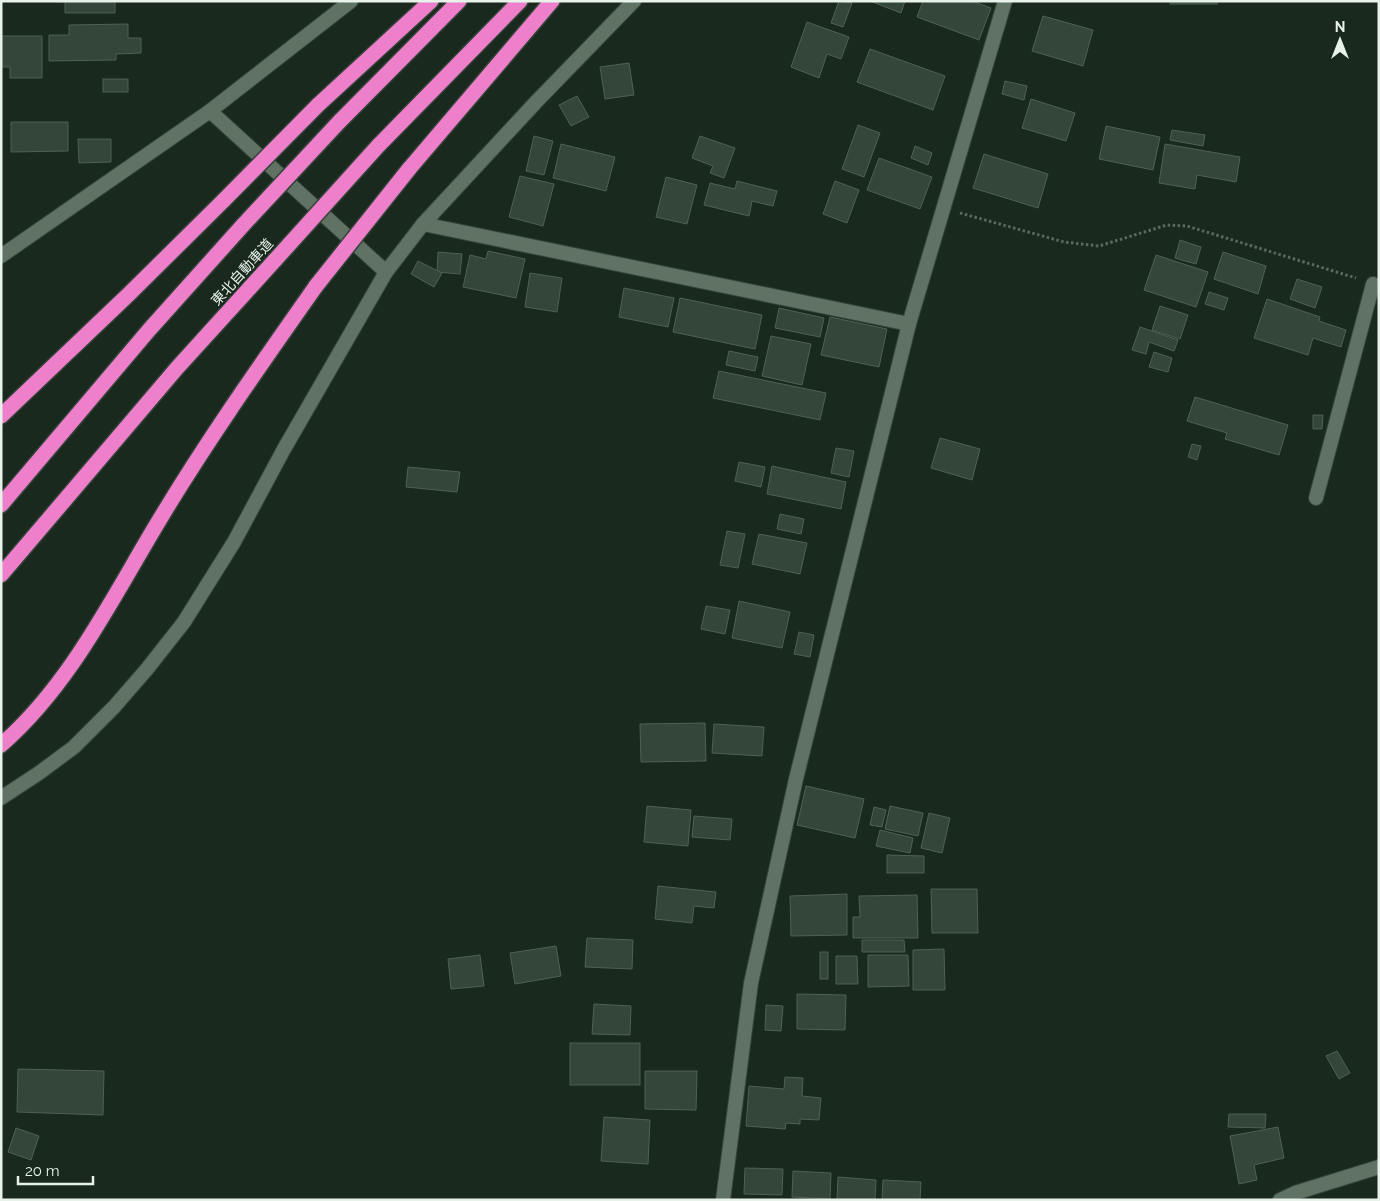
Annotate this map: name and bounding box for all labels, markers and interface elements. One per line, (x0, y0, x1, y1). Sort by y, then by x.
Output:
north arrow (1315, 15, 1365, 65)
text: N (1335, 19, 1345, 35)
street label: 東北自動車道 (208, 235, 276, 309)
scale bar (18, 1154, 92, 1186)
text: 20 m (25, 1162, 60, 1180)

